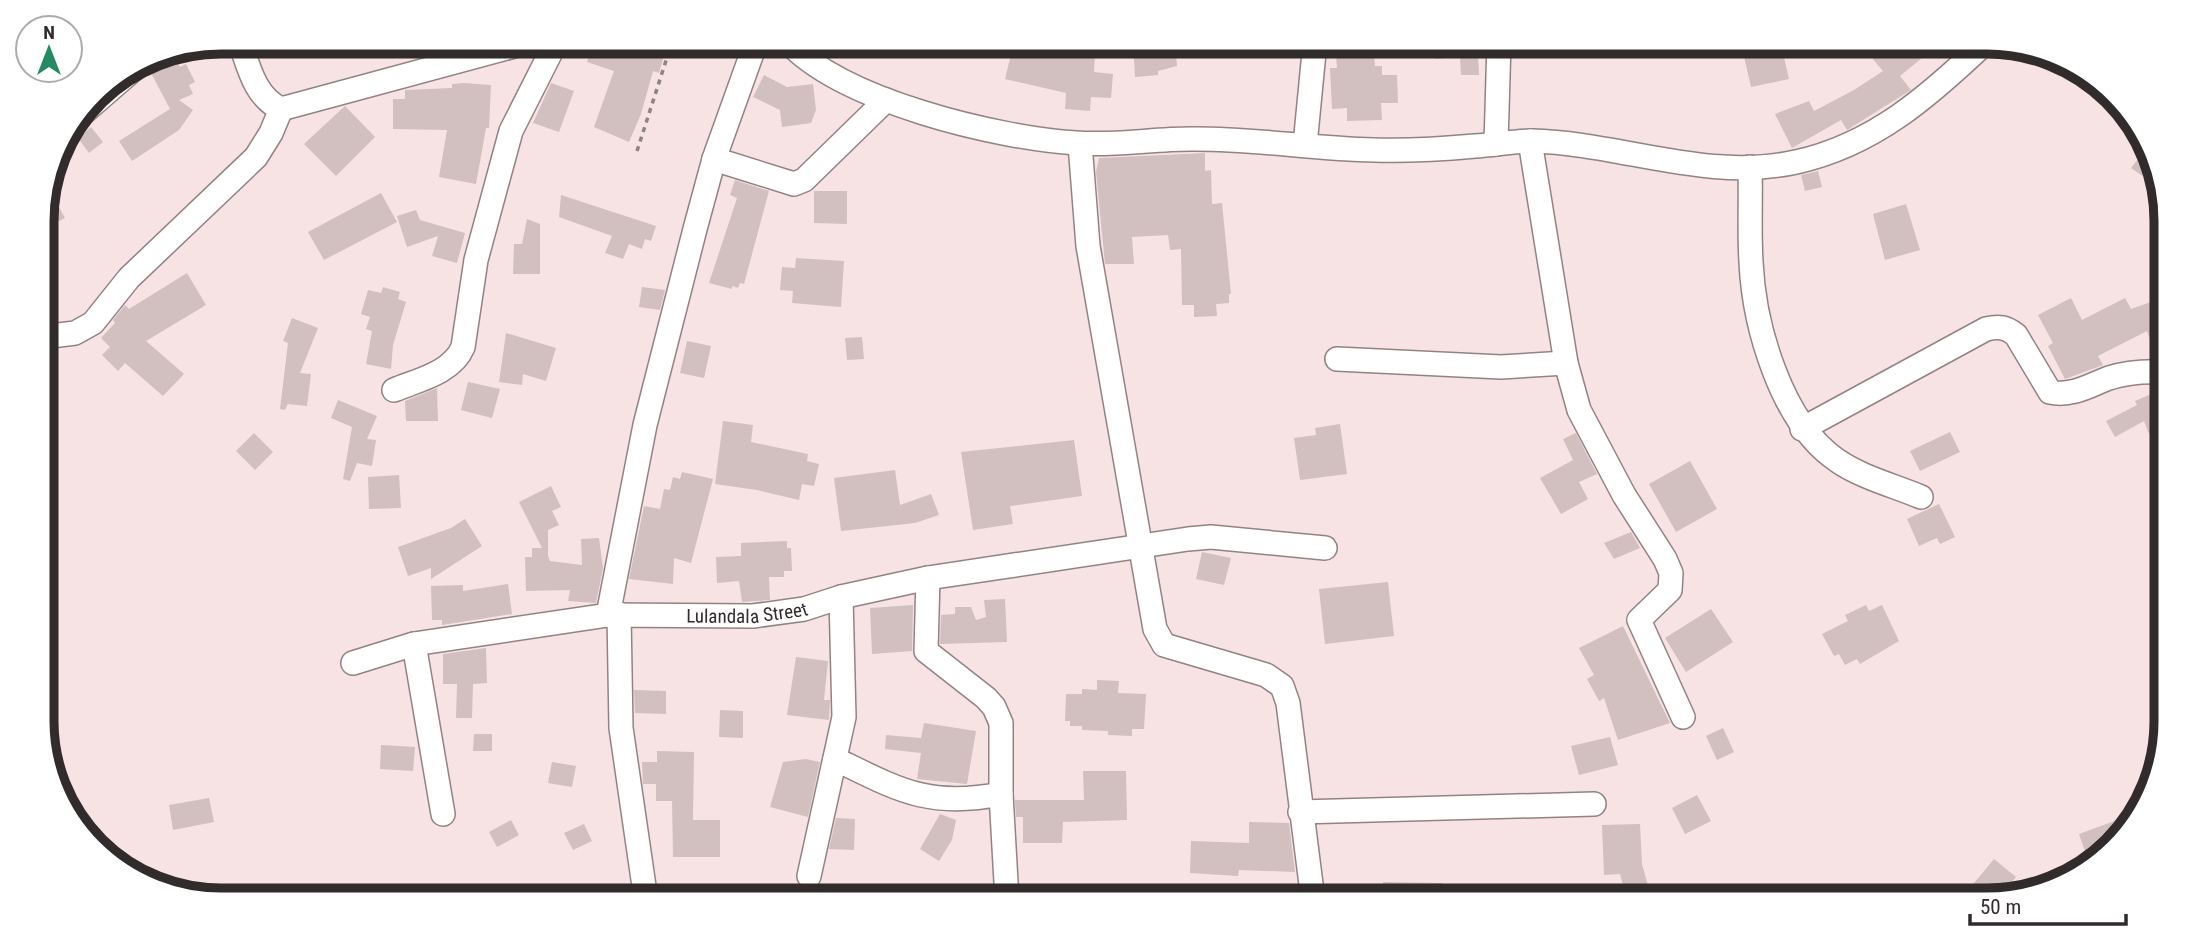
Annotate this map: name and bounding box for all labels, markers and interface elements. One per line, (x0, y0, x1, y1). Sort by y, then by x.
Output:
north arrow (14, 14, 84, 84)
text: N (43, 21, 55, 44)
street label: Lulandala Street (686, 598, 811, 628)
scale bar (1970, 883, 2126, 927)
text: 50 m (1980, 895, 2021, 919)

